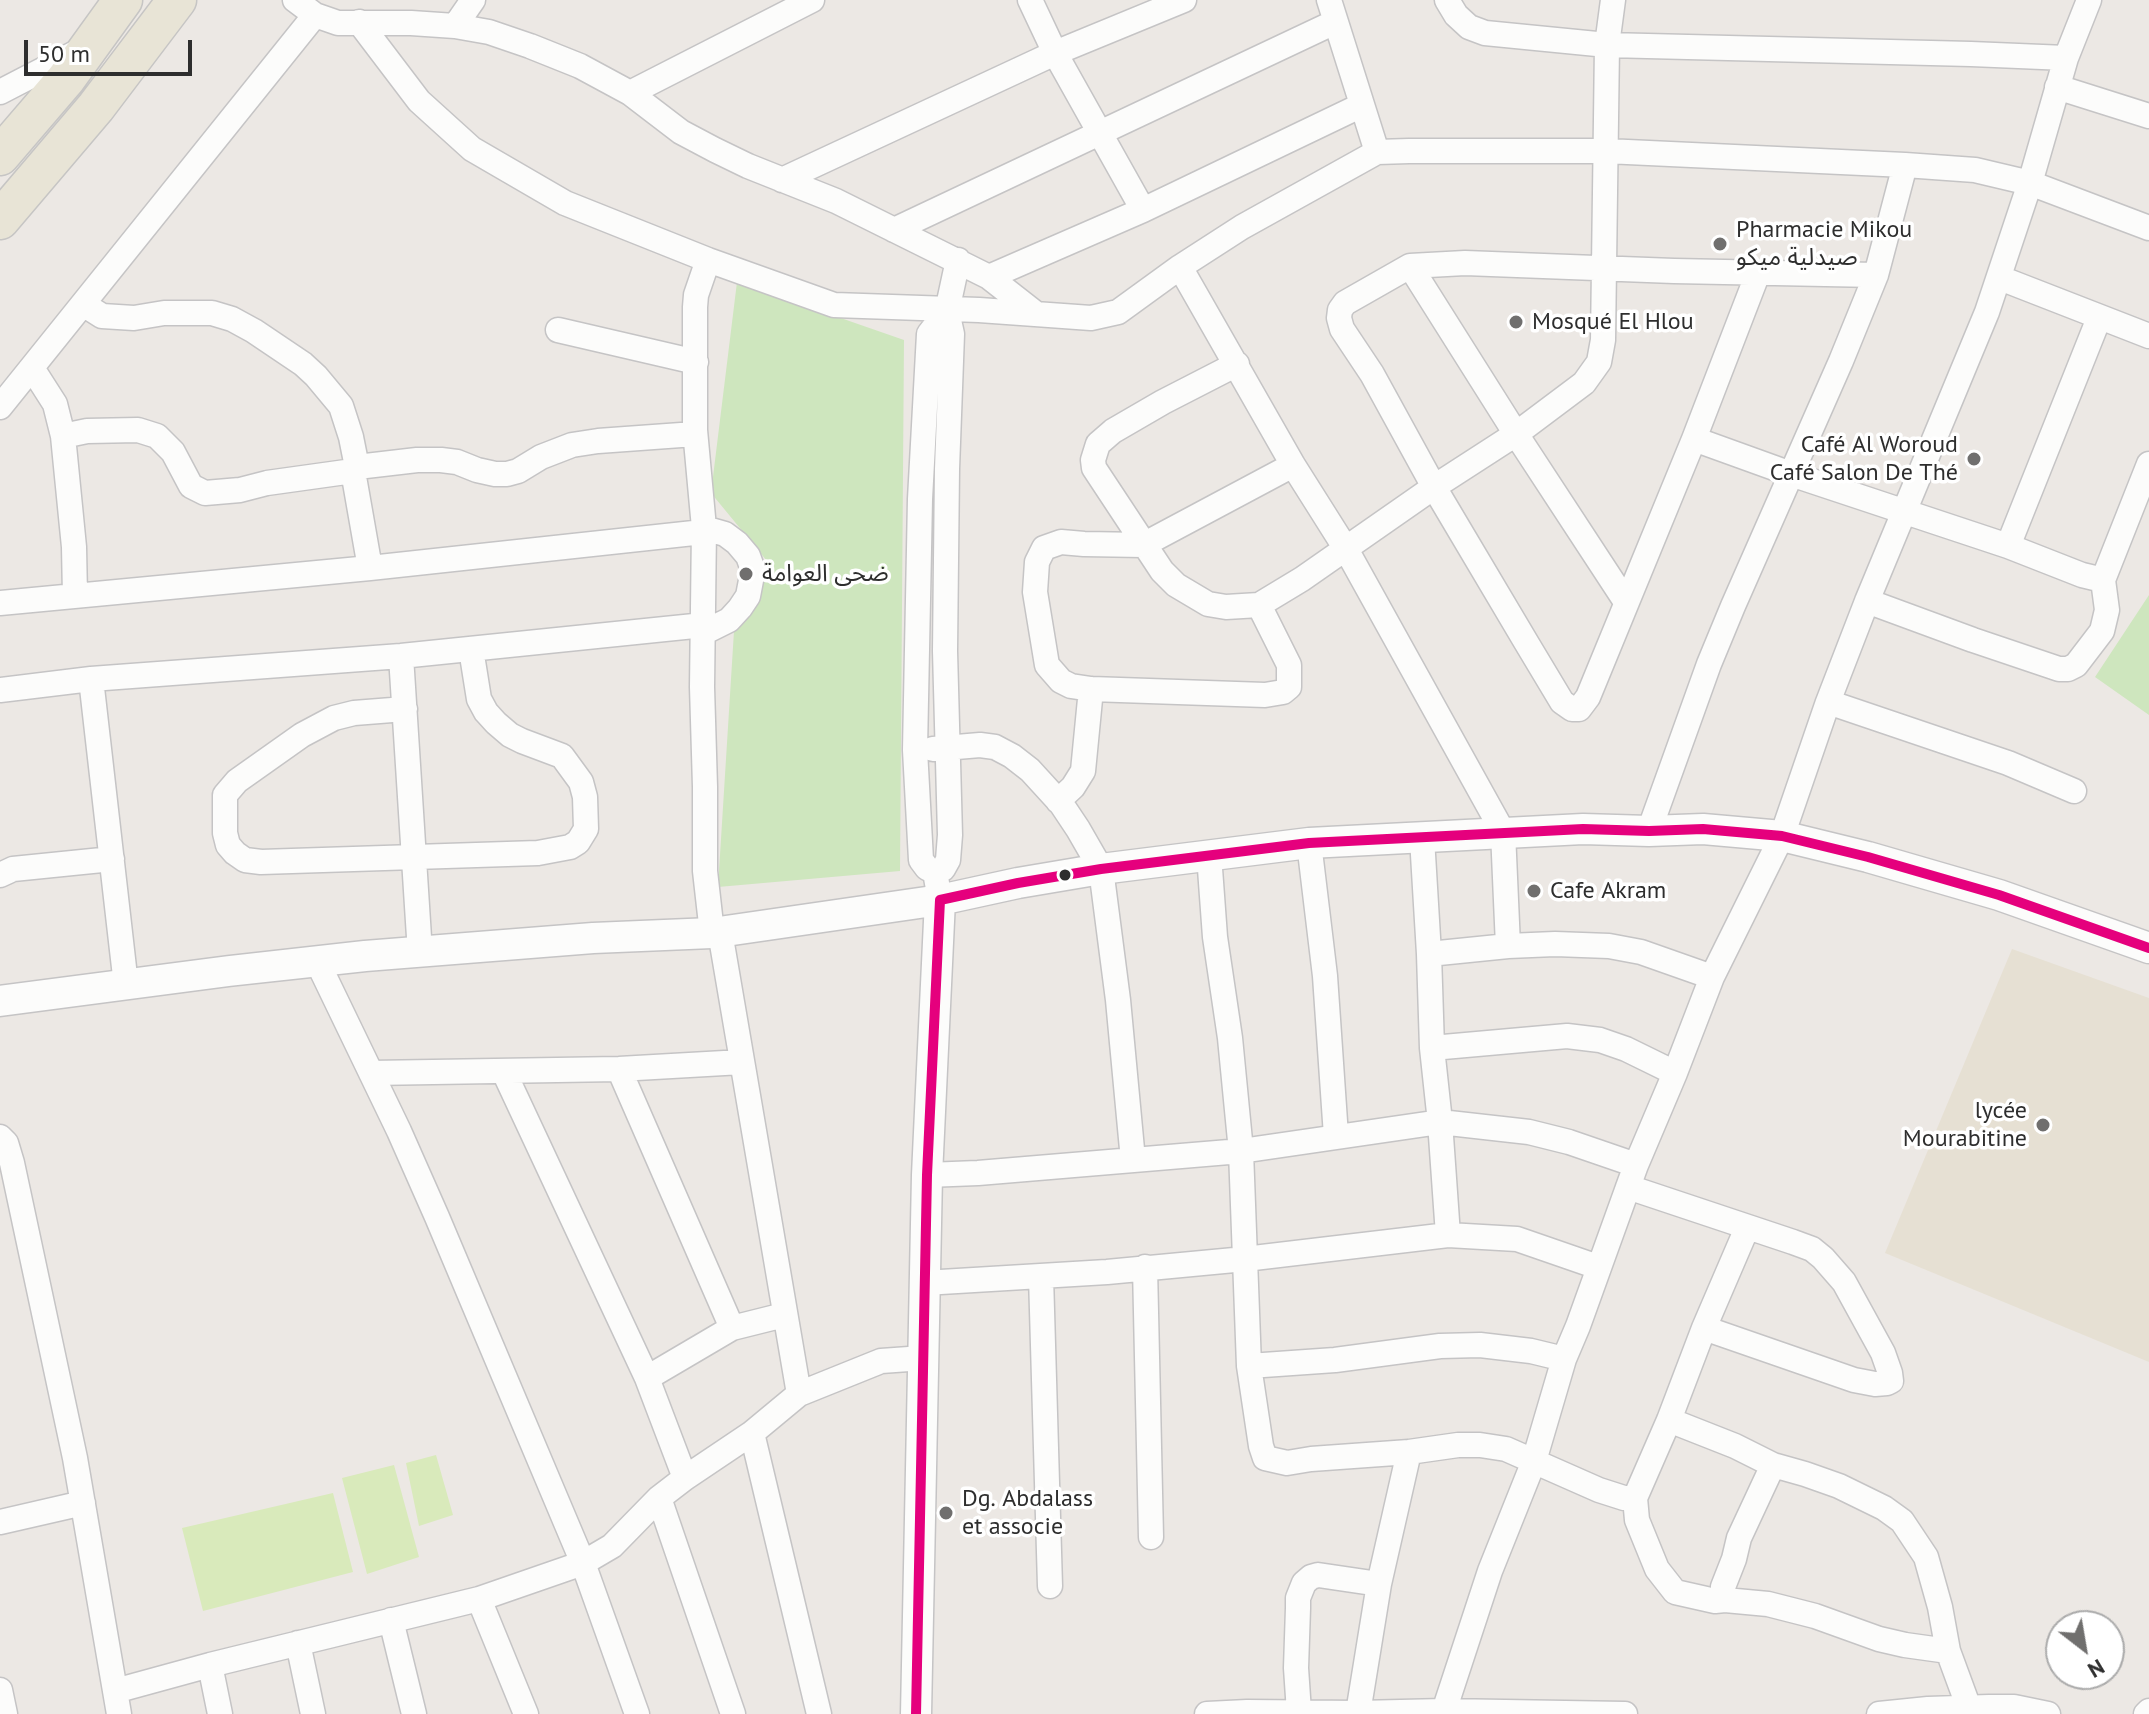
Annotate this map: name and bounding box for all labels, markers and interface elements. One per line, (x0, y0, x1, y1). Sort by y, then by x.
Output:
scale bar (28, 24, 196, 74)
text: 50 m (38, 38, 90, 69)
place label: Pharmacie Mikou صيدلية ميكو (1736, 216, 1912, 272)
marker: Pharmacie Mikou صيدلية ميكو (1711, 235, 1729, 253)
place label: Mosqué El Hlou (1532, 308, 1694, 336)
marker: Mosqué El Hlou (1507, 313, 1525, 331)
place label: Café Al Woroud Café Salon De Thé (1770, 431, 1958, 487)
marker: Café Al Woroud Café Salon De Thé (1965, 450, 1983, 468)
place label: ضحى العوامة (762, 560, 889, 588)
marker: ضحى العوامة (737, 565, 755, 583)
unlabelled marker (1057, 867, 1073, 883)
place label: Cafe Akram (1550, 877, 1666, 905)
marker: Cafe Akram (1525, 882, 1543, 900)
place label: lycée Mourabitine (1903, 1097, 2027, 1153)
marker: lycée Mourabitine (2034, 1116, 2052, 1134)
place label: Dg. Abdalass et associe (962, 1485, 1093, 1541)
marker: Dg. Abdalass et associe (937, 1504, 955, 1522)
north arrow (2045, 1610, 2125, 1690)
text: N (2083, 1653, 2110, 1685)

